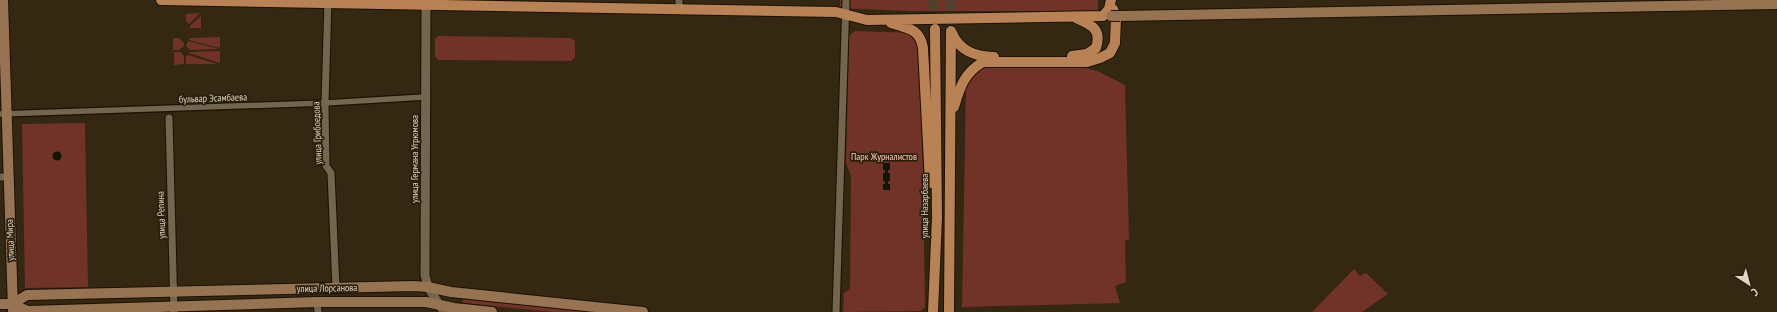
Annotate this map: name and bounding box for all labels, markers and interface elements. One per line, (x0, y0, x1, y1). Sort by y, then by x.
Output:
street label: бульвар Эсамбаева (179, 90, 247, 106)
street label: улица Грибоедова (309, 101, 325, 165)
street label: улица Германа Угрюмова (408, 115, 421, 203)
park label: Парк Журналистов (851, 150, 917, 163)
street label: улица Назарбаева (918, 174, 931, 238)
street label: улица Репина (154, 191, 168, 239)
street label: улица Мира (3, 219, 17, 261)
north arrow (1729, 264, 1769, 304)
street label: улица Лорсанова (297, 281, 357, 295)
text: С (1749, 285, 1761, 299)

